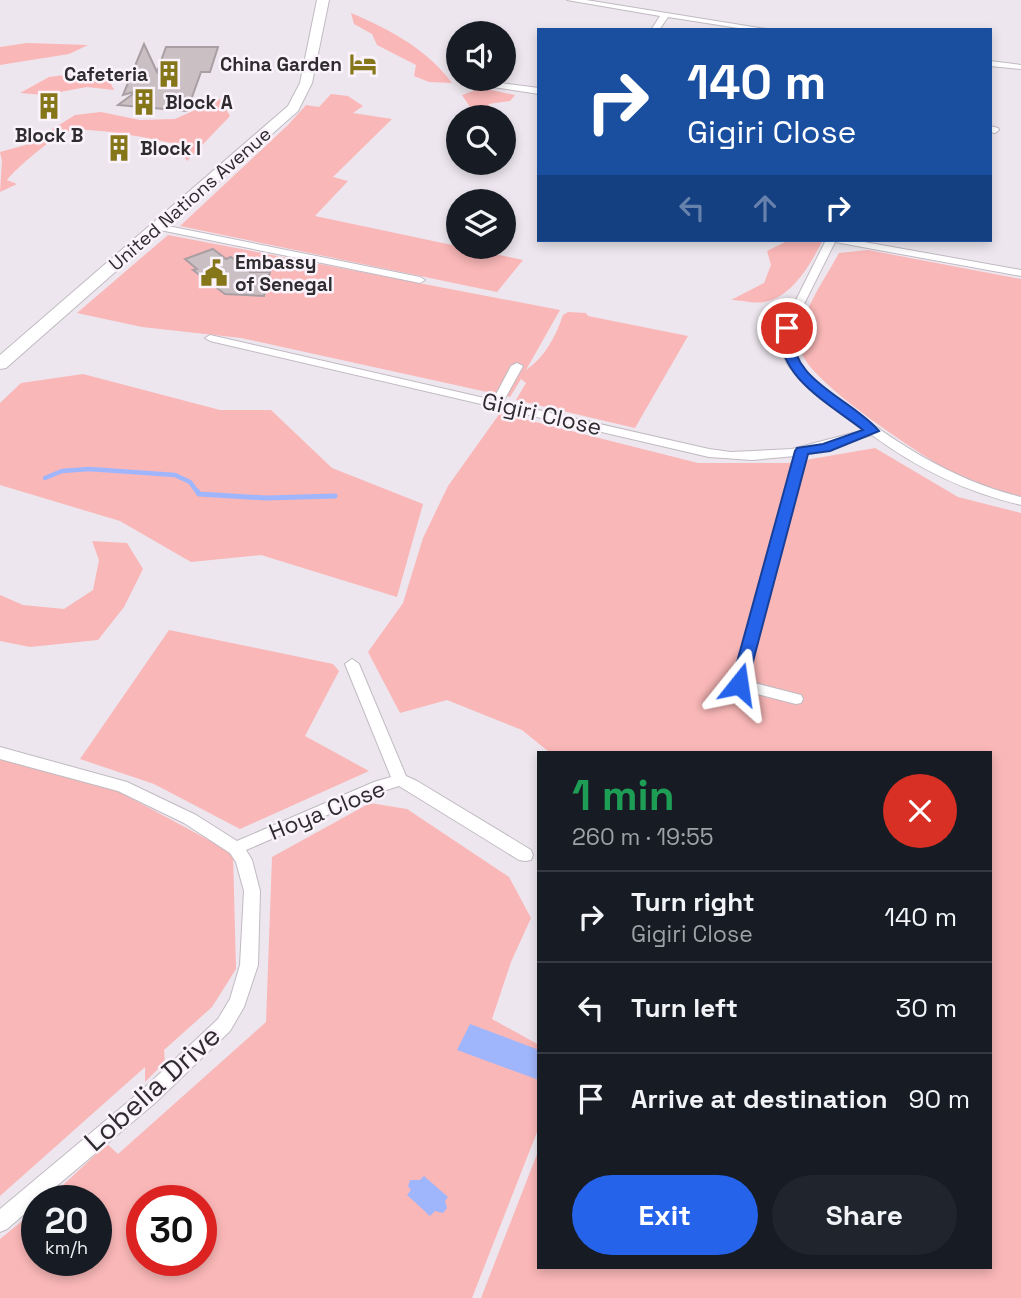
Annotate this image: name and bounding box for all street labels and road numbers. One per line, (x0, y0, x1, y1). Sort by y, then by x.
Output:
street label: United Nations Avenue (104, 122, 276, 276)
street label: Gigiri Close (479, 386, 605, 442)
street label: Hoya Close (264, 773, 390, 847)
street label: Lobelia Drive (76, 1017, 228, 1159)

